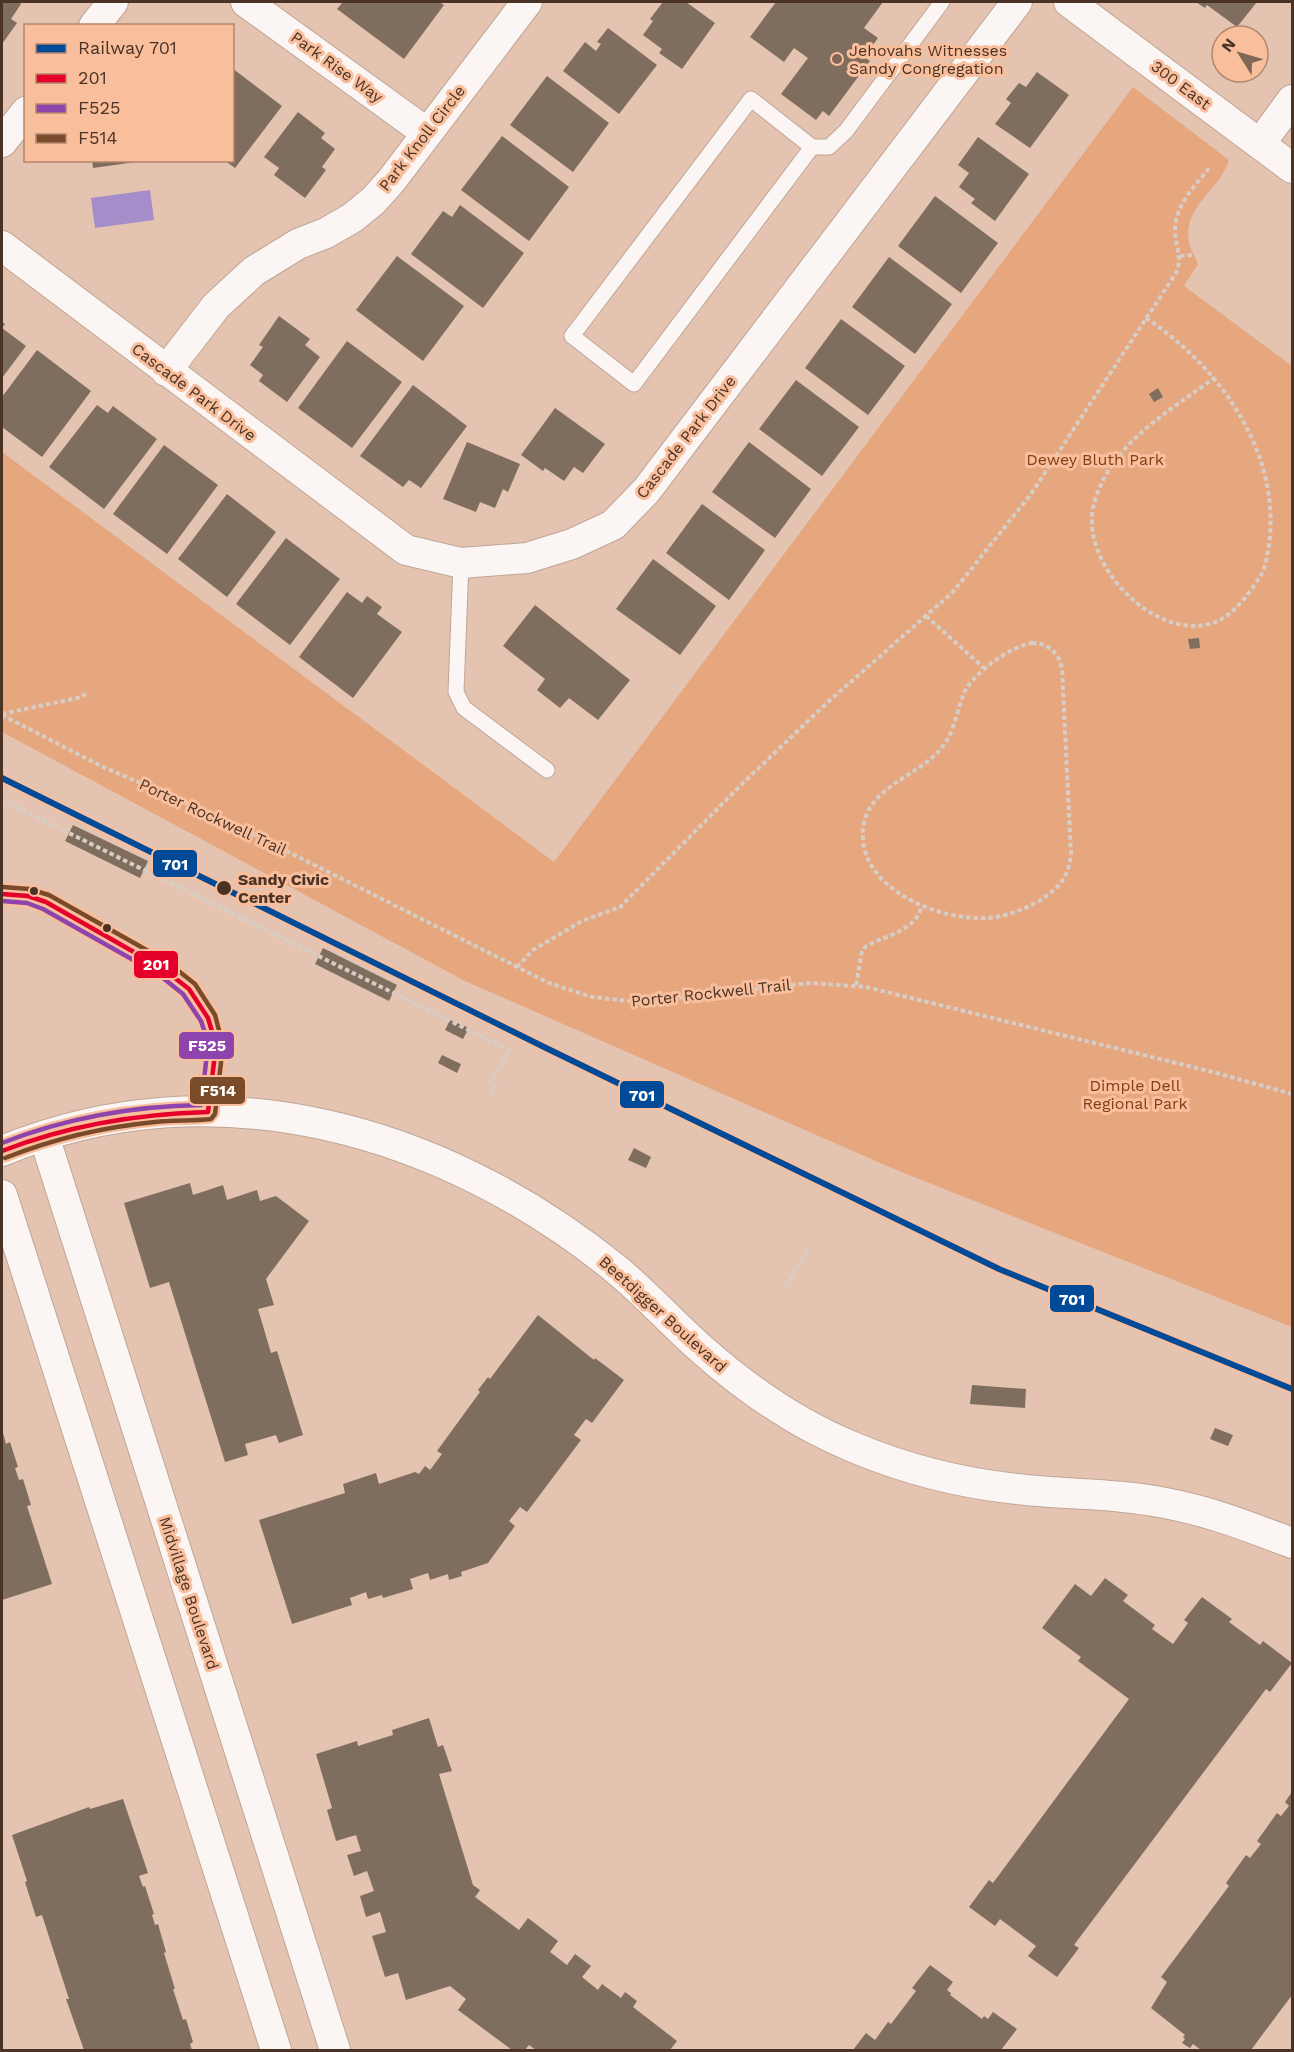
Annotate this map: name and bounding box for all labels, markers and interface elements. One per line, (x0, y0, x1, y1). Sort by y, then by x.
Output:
legend (24, 24, 234, 162)
north arrow (1210, 24, 1270, 84)
street label: Park Rise Way (287, 27, 387, 107)
text: N (1217, 35, 1240, 56)
text: Railway 701 (78, 37, 177, 58)
place label: Jehovahs Witnesses Sandy Congregation (849, 41, 1007, 78)
marker: Jehovahs Witnesses Sandy Congregation (830, 52, 844, 66)
street label: 300 East (1148, 57, 1215, 114)
text: 201 (78, 67, 107, 88)
street label: Park Knoll Circle (375, 81, 469, 195)
text: F525 (78, 97, 120, 118)
text: F514 (78, 127, 117, 148)
street label: Cascade Park Drive (128, 339, 260, 445)
street label: Cascade Park Drive (632, 372, 740, 502)
park label: Dewey Bluth Park (1026, 450, 1164, 469)
street label: Porter Rockwell Trail (136, 774, 290, 860)
line badge: 701 (152, 849, 198, 878)
text: 701 (162, 855, 188, 874)
place label: Sandy Civic Center (238, 870, 329, 907)
marker: Sandy Civic Center (215, 879, 233, 897)
unlabelled marker (28, 885, 40, 897)
unlabelled marker (101, 922, 113, 934)
line badge: 201 (133, 950, 179, 979)
text: 201 (143, 955, 169, 974)
street label: Porter Rockwell Trail (630, 975, 792, 1011)
line badge: F525 (178, 1031, 235, 1060)
text: F525 (188, 1036, 226, 1055)
line badge: F514 (189, 1076, 246, 1105)
park label: Dimple Dell Regional Park (1082, 1076, 1188, 1113)
line badge: 701 (619, 1080, 665, 1109)
text: F514 (200, 1081, 236, 1100)
text: 701 (629, 1086, 655, 1105)
street label: Beetdigger Boulevard (595, 1252, 731, 1376)
line badge: 701 (1049, 1284, 1095, 1313)
text: 701 (1059, 1290, 1085, 1309)
street label: Midvillage Boulevard (155, 1514, 223, 1672)

